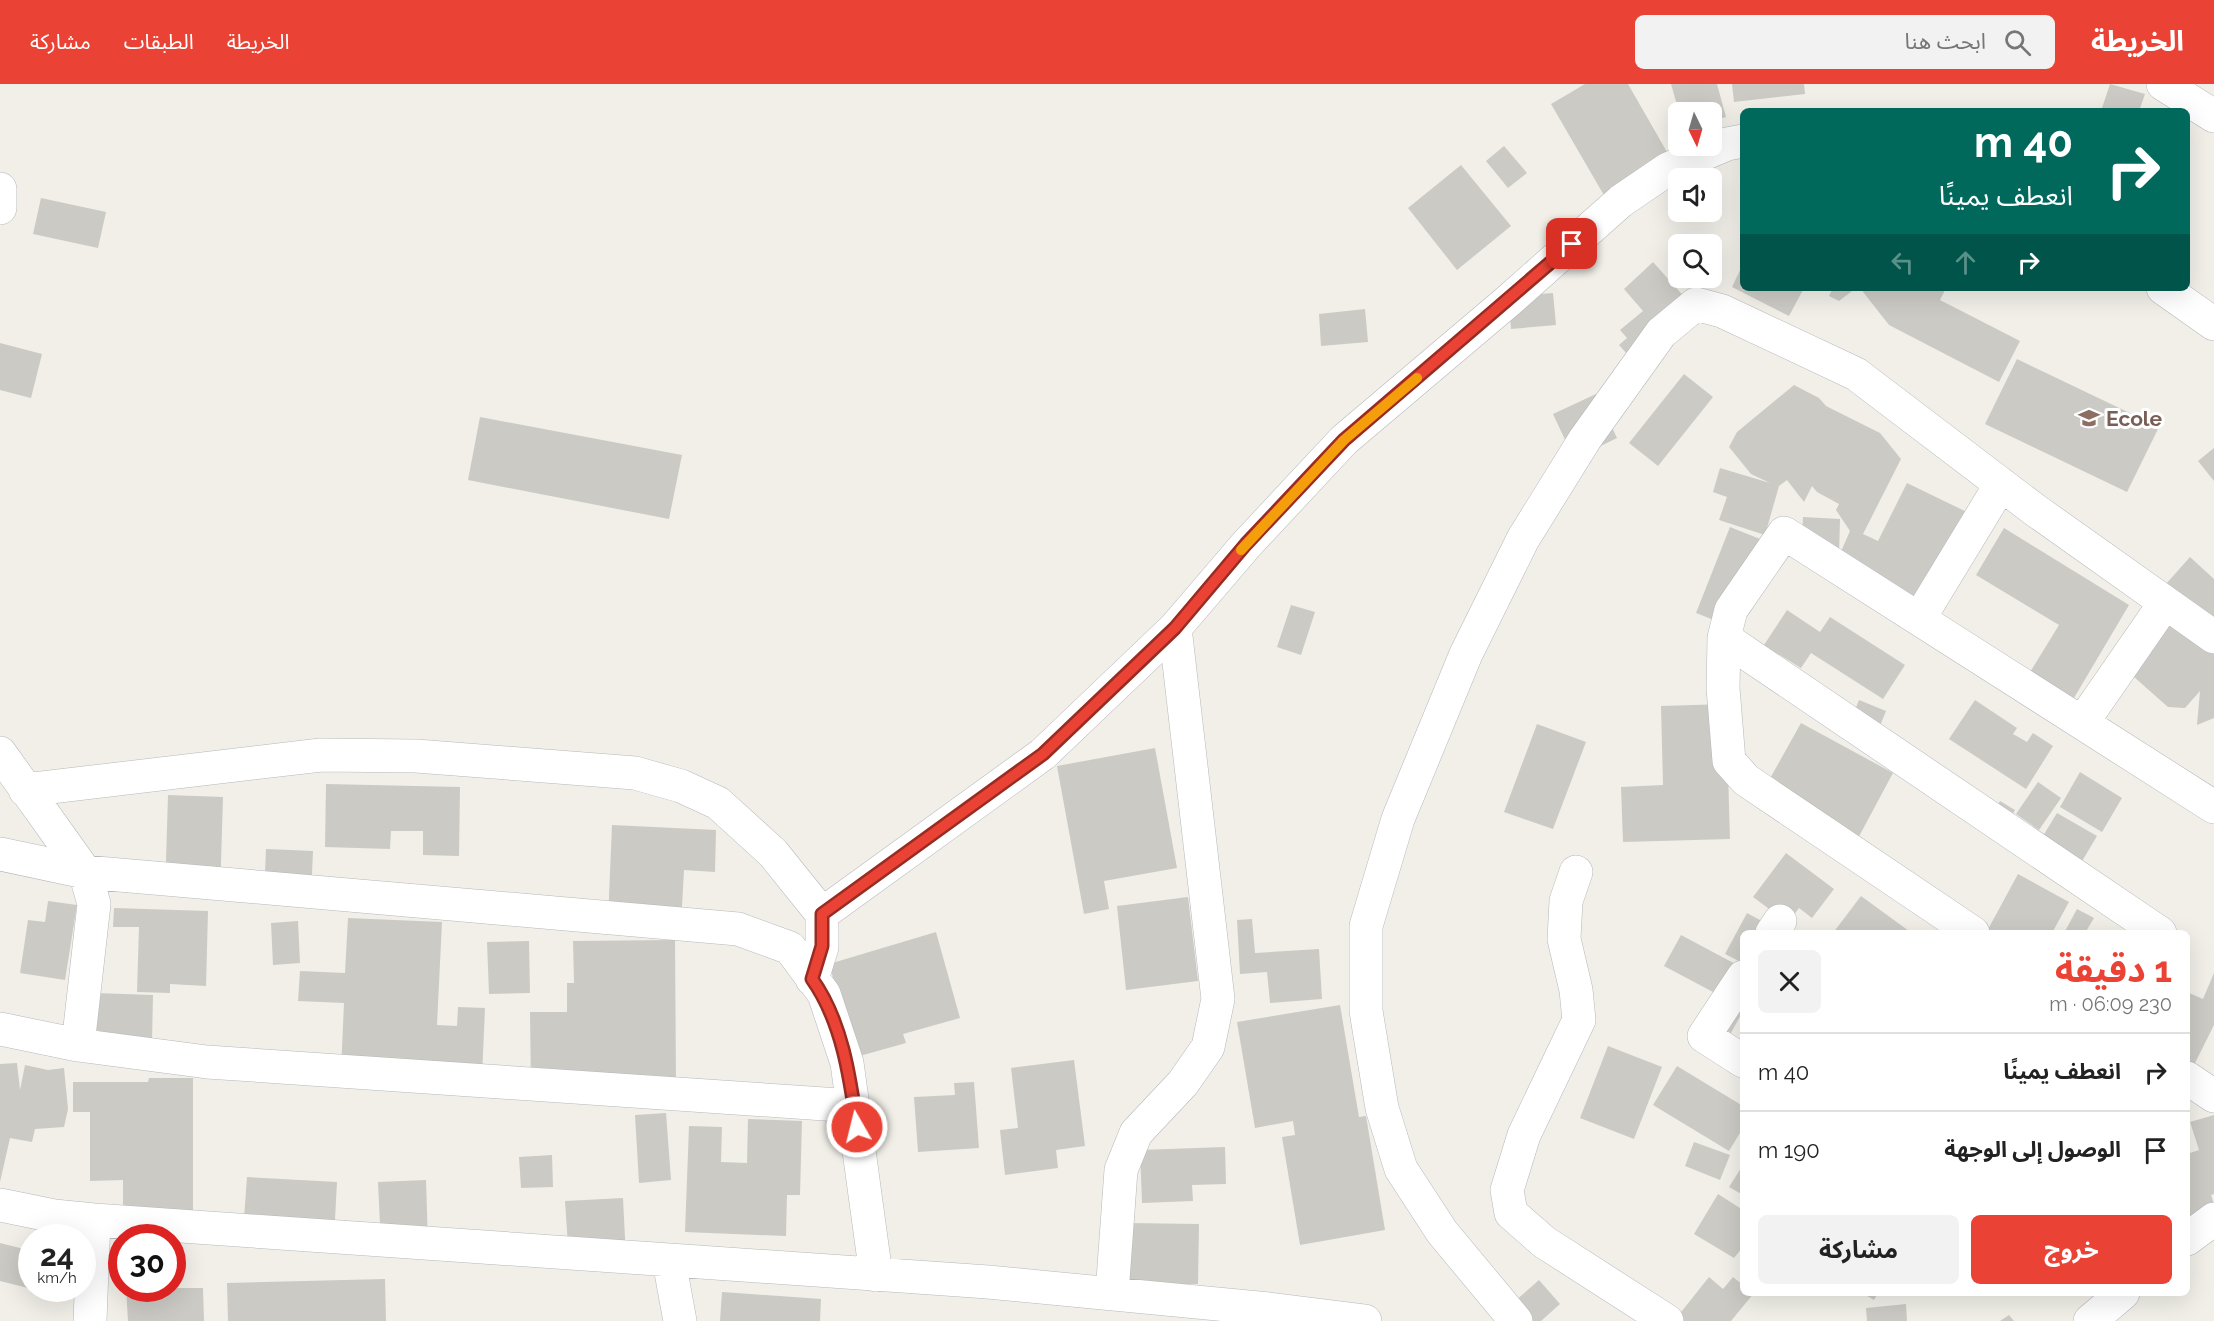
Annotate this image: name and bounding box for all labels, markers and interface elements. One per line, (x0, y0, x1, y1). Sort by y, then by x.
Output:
search box (1635, 15, 2055, 69)
text: الخريطة (2091, 25, 2184, 58)
icon: search (2001, 26, 2034, 59)
text: ابحث هنا (1905, 28, 1986, 54)
text: مشاركة (30, 29, 91, 54)
text: الطبقات (124, 29, 194, 54)
text: الخريطة (227, 29, 290, 54)
north arrow (1668, 102, 1722, 156)
map controls (1668, 102, 1722, 288)
text: 40 m (1974, 118, 2073, 167)
icon: right (2094, 132, 2172, 210)
button: sound (1668, 168, 1722, 222)
text: انعطف يمينًا (1939, 180, 2073, 211)
pin (1546, 218, 1597, 269)
icon: arrive (1555, 227, 1588, 260)
button: search (1668, 234, 1722, 288)
icon: left (1886, 246, 1919, 279)
icon: ahead (1949, 246, 1982, 279)
icon: right (2012, 246, 2045, 279)
school or university icon: Ecole (2077, 406, 2101, 430)
place label: Ecole (2106, 406, 2163, 431)
text: 1 دقيقة (2055, 948, 2172, 990)
button: close (1758, 950, 1821, 1013)
text: 230 m · 06:09 (2049, 992, 2172, 1016)
icon: right (2139, 1056, 2172, 1089)
text: انعطف يمينًا (2003, 1058, 2121, 1084)
text: 40 m (1758, 1059, 1809, 1085)
position arrow (825, 1095, 889, 1159)
icon: arrive (2139, 1134, 2172, 1167)
text: الوصول إلى الوجهة (1944, 1136, 2121, 1162)
text: 190 m (1758, 1137, 1820, 1163)
button: مشاركة (1758, 1215, 1959, 1284)
button: خروج (1971, 1215, 2172, 1284)
speed limit sign: 30 (108, 1224, 186, 1302)
text: 24 (40, 1238, 74, 1273)
text: km/h (37, 1269, 77, 1287)

